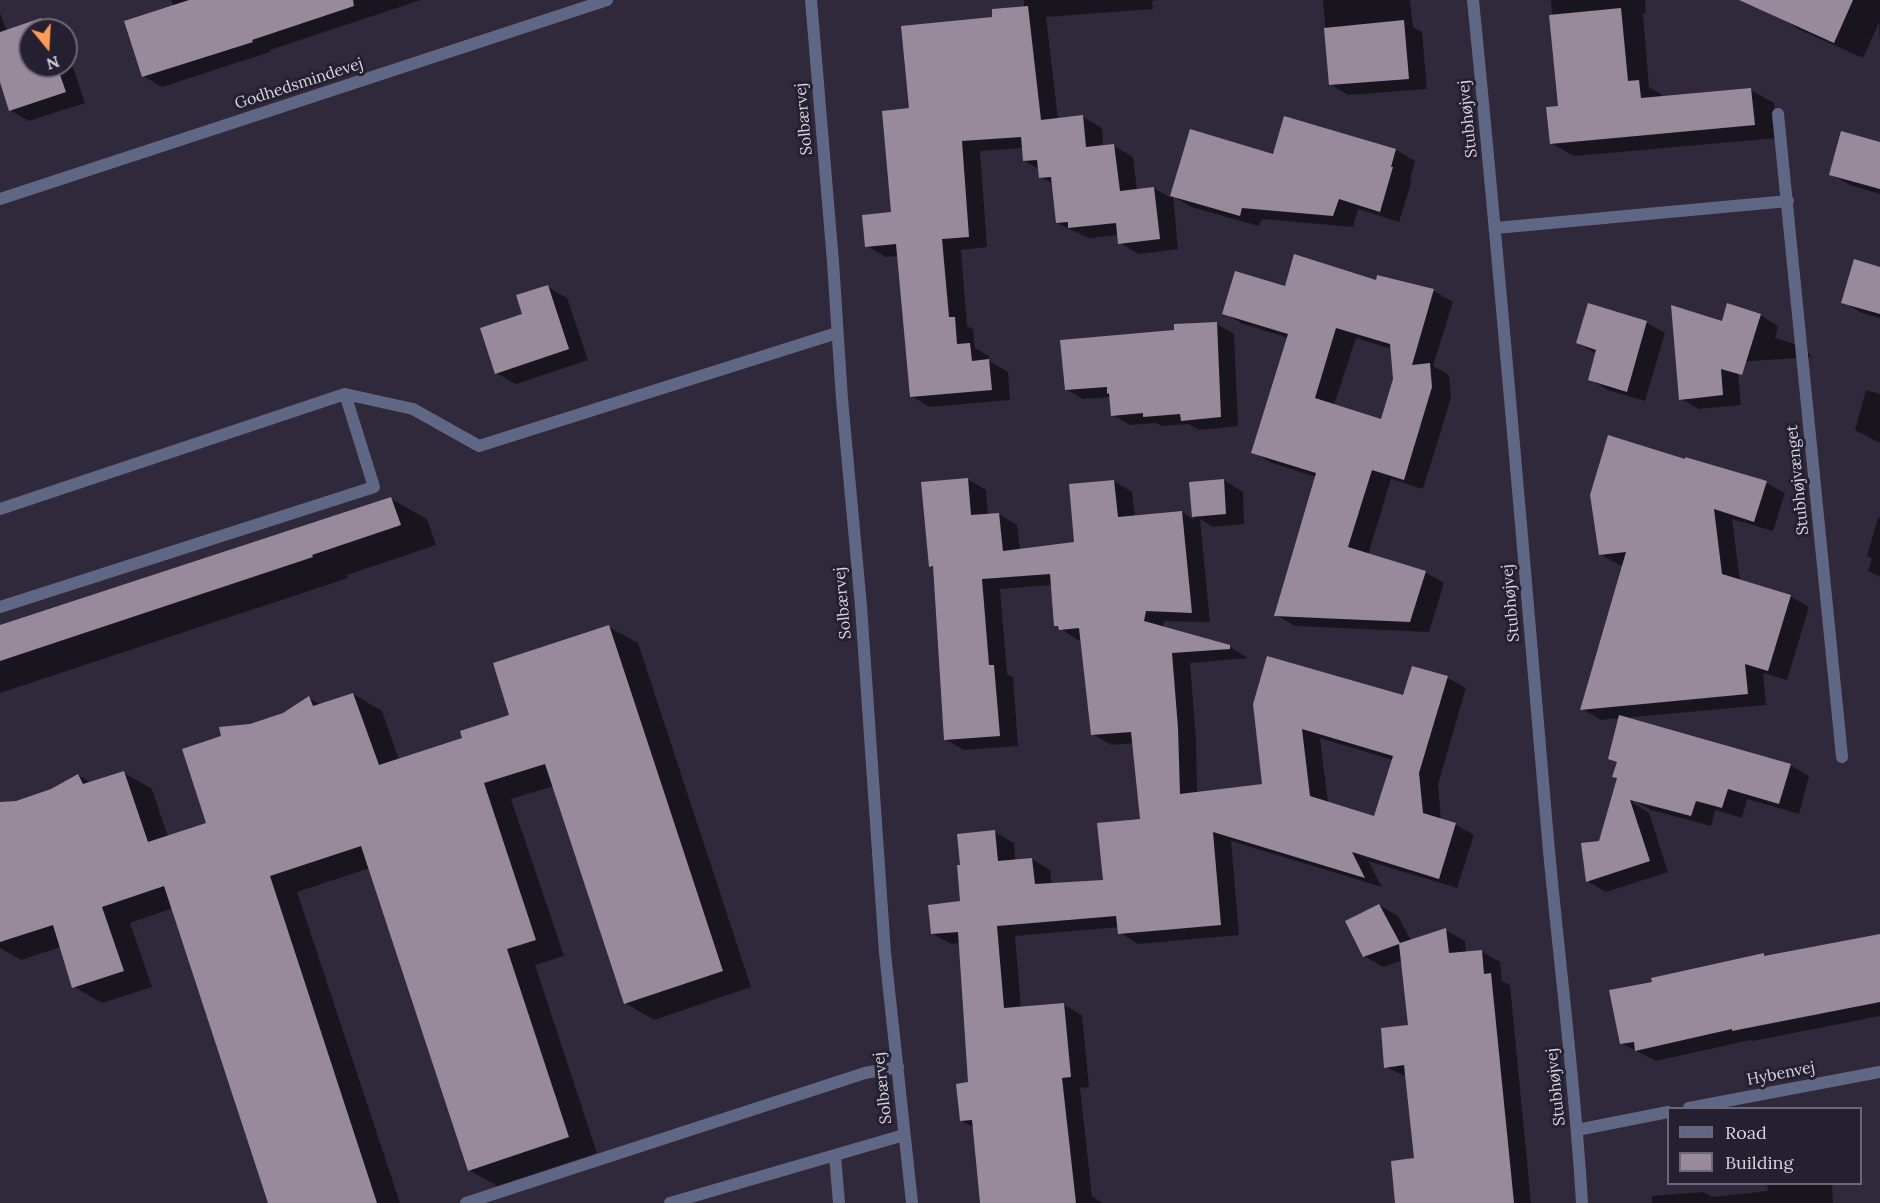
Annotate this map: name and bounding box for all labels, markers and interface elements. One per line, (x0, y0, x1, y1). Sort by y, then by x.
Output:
north arrow (18, 18, 78, 78)
text: N (44, 52, 62, 75)
street label: Godhedsmindevej (232, 54, 366, 114)
street label: Stubhøjvej (1454, 79, 1482, 159)
street label: Solbærvej (791, 82, 817, 156)
street label: Stubhøjvænget (1783, 424, 1813, 536)
street label: Stubhøjvej (1498, 563, 1524, 643)
street label: Solbærvej (830, 566, 856, 640)
street label: Stubhøjvej (1542, 1047, 1570, 1127)
street label: Solbærvej (870, 1051, 896, 1125)
street label: Hybenvej (1745, 1058, 1817, 1090)
legend (1667, 1107, 1862, 1185)
text: Road (1725, 1121, 1767, 1144)
text: Building (1725, 1151, 1793, 1174)

